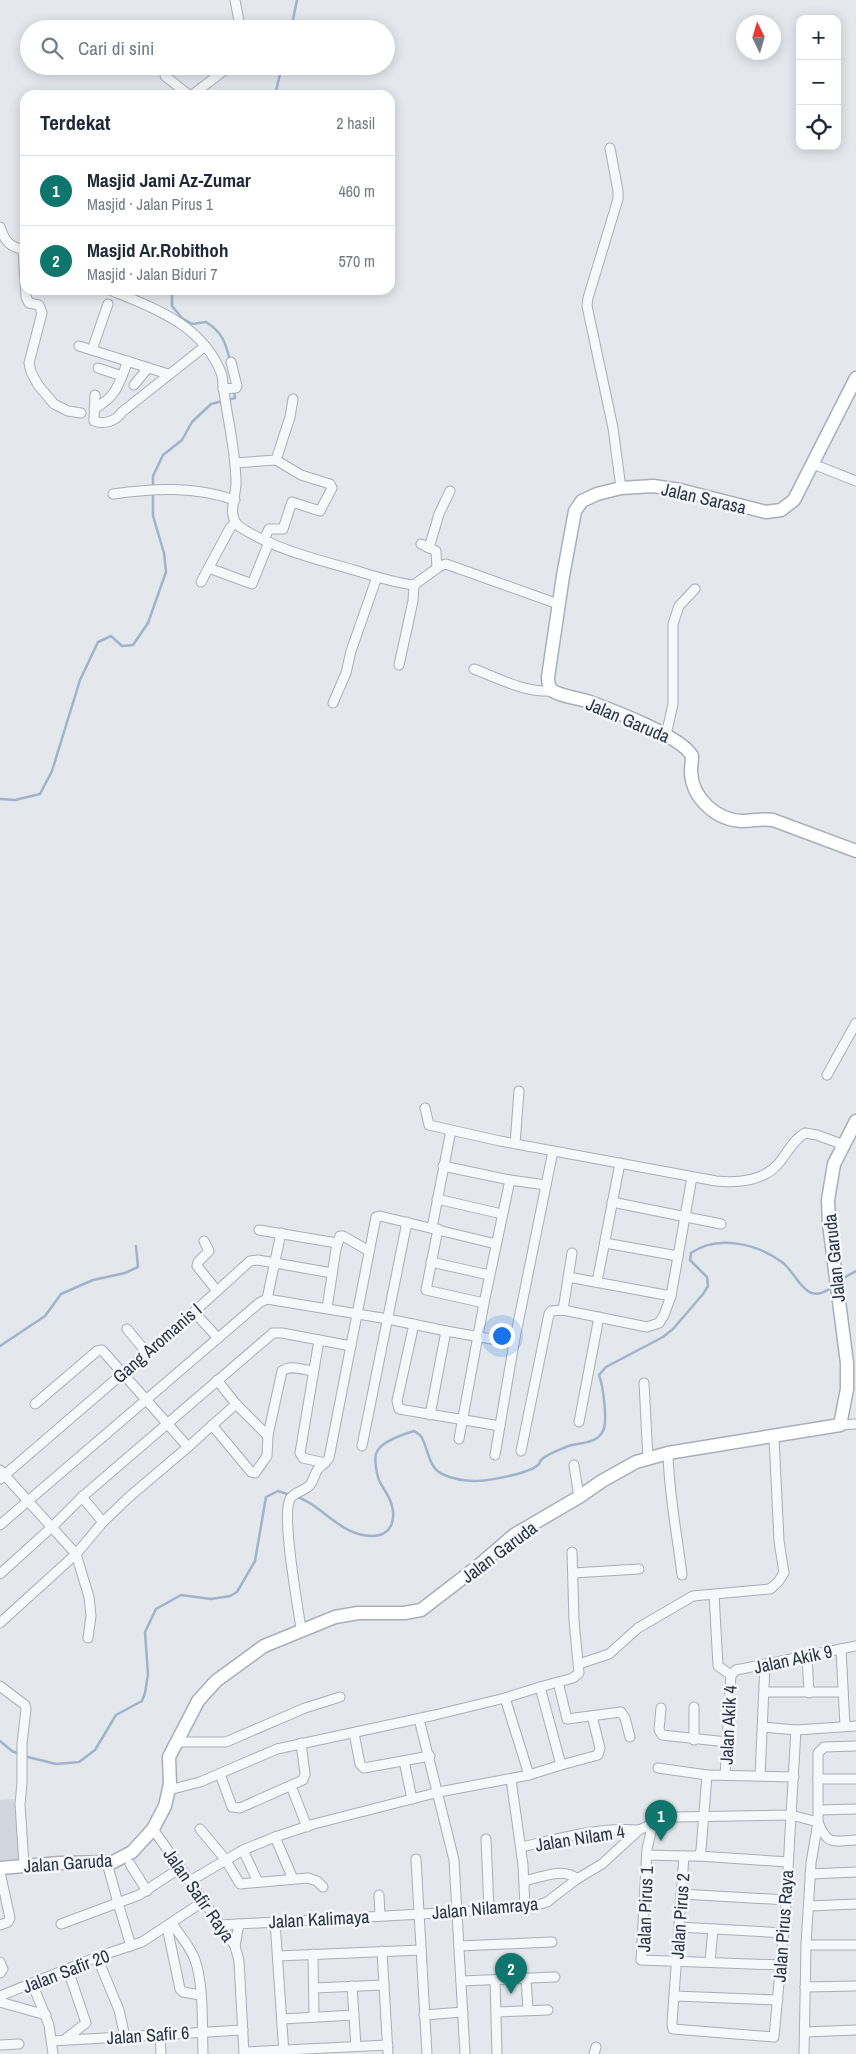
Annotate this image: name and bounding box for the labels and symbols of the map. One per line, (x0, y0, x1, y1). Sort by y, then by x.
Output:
north arrow (736, 15, 781, 60)
street label: Jalan Sarasa (659, 476, 749, 520)
street label: Jalan Garuda (582, 691, 674, 749)
street label: Jalan Garuda (817, 1213, 851, 1303)
street label: Gang Aromanis I (107, 1297, 207, 1389)
your location (489, 1323, 515, 1349)
street label: Jalan Garuda (456, 1515, 542, 1589)
street label: Jalan Akik 9 (751, 1638, 835, 1680)
street label: Jalan Akik 4 (713, 1685, 743, 1765)
pin: 1 (645, 1800, 677, 1841)
street label: Jalan Nilam 4 (533, 1819, 627, 1857)
street label: Jalan Safir Raya (157, 1843, 241, 1947)
street label: Jalan Garuda (23, 1847, 113, 1879)
street label: Jalan Pirus 1 (631, 1865, 659, 1952)
street label: Jalan Pirus Raya (767, 1869, 799, 1983)
street label: Jalan Pirus 2 (665, 1872, 695, 1960)
street label: Jalan Nilamraya (431, 1891, 539, 1925)
street label: Jalan Kalimaya (268, 1904, 370, 1934)
street label: Jalan Safir 20 (19, 1943, 113, 1999)
pin: 2 (495, 1953, 527, 1994)
street label: Jalan Safir 6 (106, 2020, 190, 2050)

